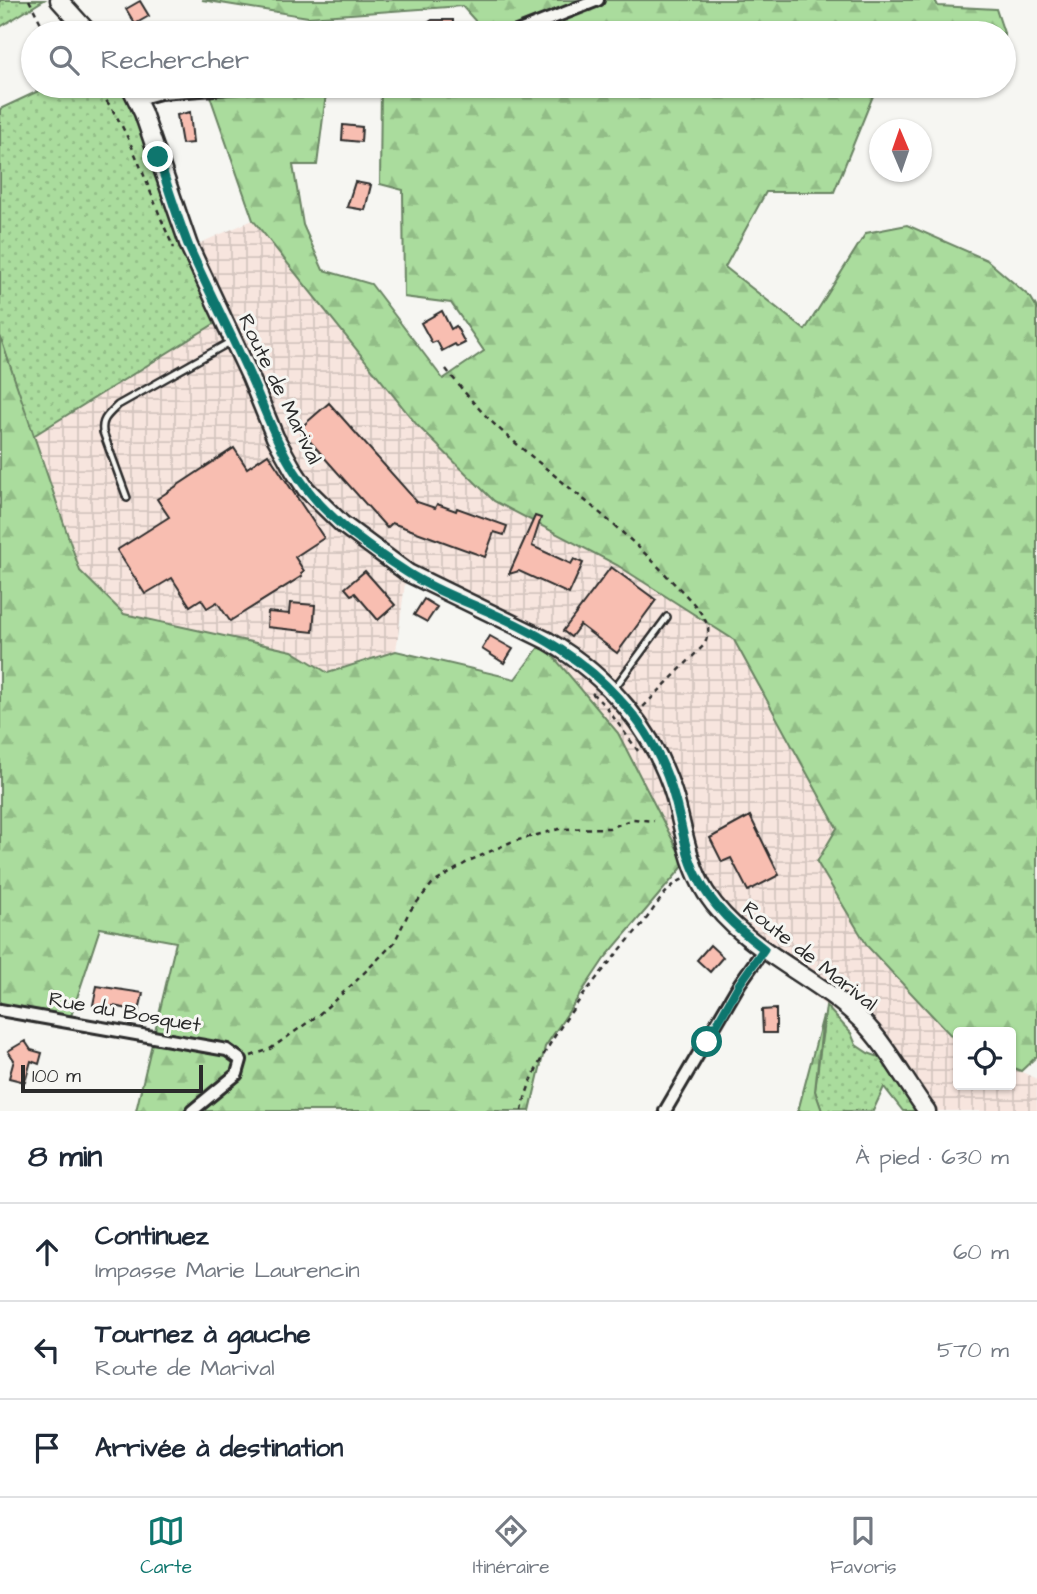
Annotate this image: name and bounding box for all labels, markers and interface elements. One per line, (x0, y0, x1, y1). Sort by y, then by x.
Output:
search box (21, 21, 1016, 98)
icon: search (45, 41, 83, 79)
text: Rechercher (101, 42, 249, 78)
north arrow (869, 119, 932, 182)
route end (142, 141, 173, 172)
street label: Route de Marival (231, 309, 329, 469)
street label: Route de Marival (736, 894, 884, 1018)
street label: Rue du Bosquet (47, 984, 204, 1040)
route start (691, 1026, 722, 1057)
map controls (953, 1027, 1016, 1090)
button: locate (953, 1027, 1016, 1090)
scale bar (21, 1062, 203, 1094)
text: 100 m (32, 1063, 81, 1090)
text: 8 min (28, 1136, 102, 1178)
text: À pied · 630 m (855, 1141, 1009, 1173)
text: Continuez (95, 1218, 209, 1254)
icon: ahead (28, 1233, 66, 1271)
text: 60 m (953, 1236, 1009, 1268)
text: Impasse Marie Laurencin (95, 1254, 360, 1286)
text: Tournez à gauche (95, 1316, 311, 1352)
icon: left (28, 1331, 66, 1369)
text: 570 m (937, 1334, 1009, 1366)
text: Route de Marival (95, 1352, 275, 1384)
icon: arrive (28, 1429, 66, 1467)
text: Arrivée à destination (95, 1430, 343, 1466)
tab: Carte (140, 1512, 192, 1581)
tab: Itinéraire (473, 1512, 550, 1581)
tab: Favoris (830, 1512, 897, 1581)

